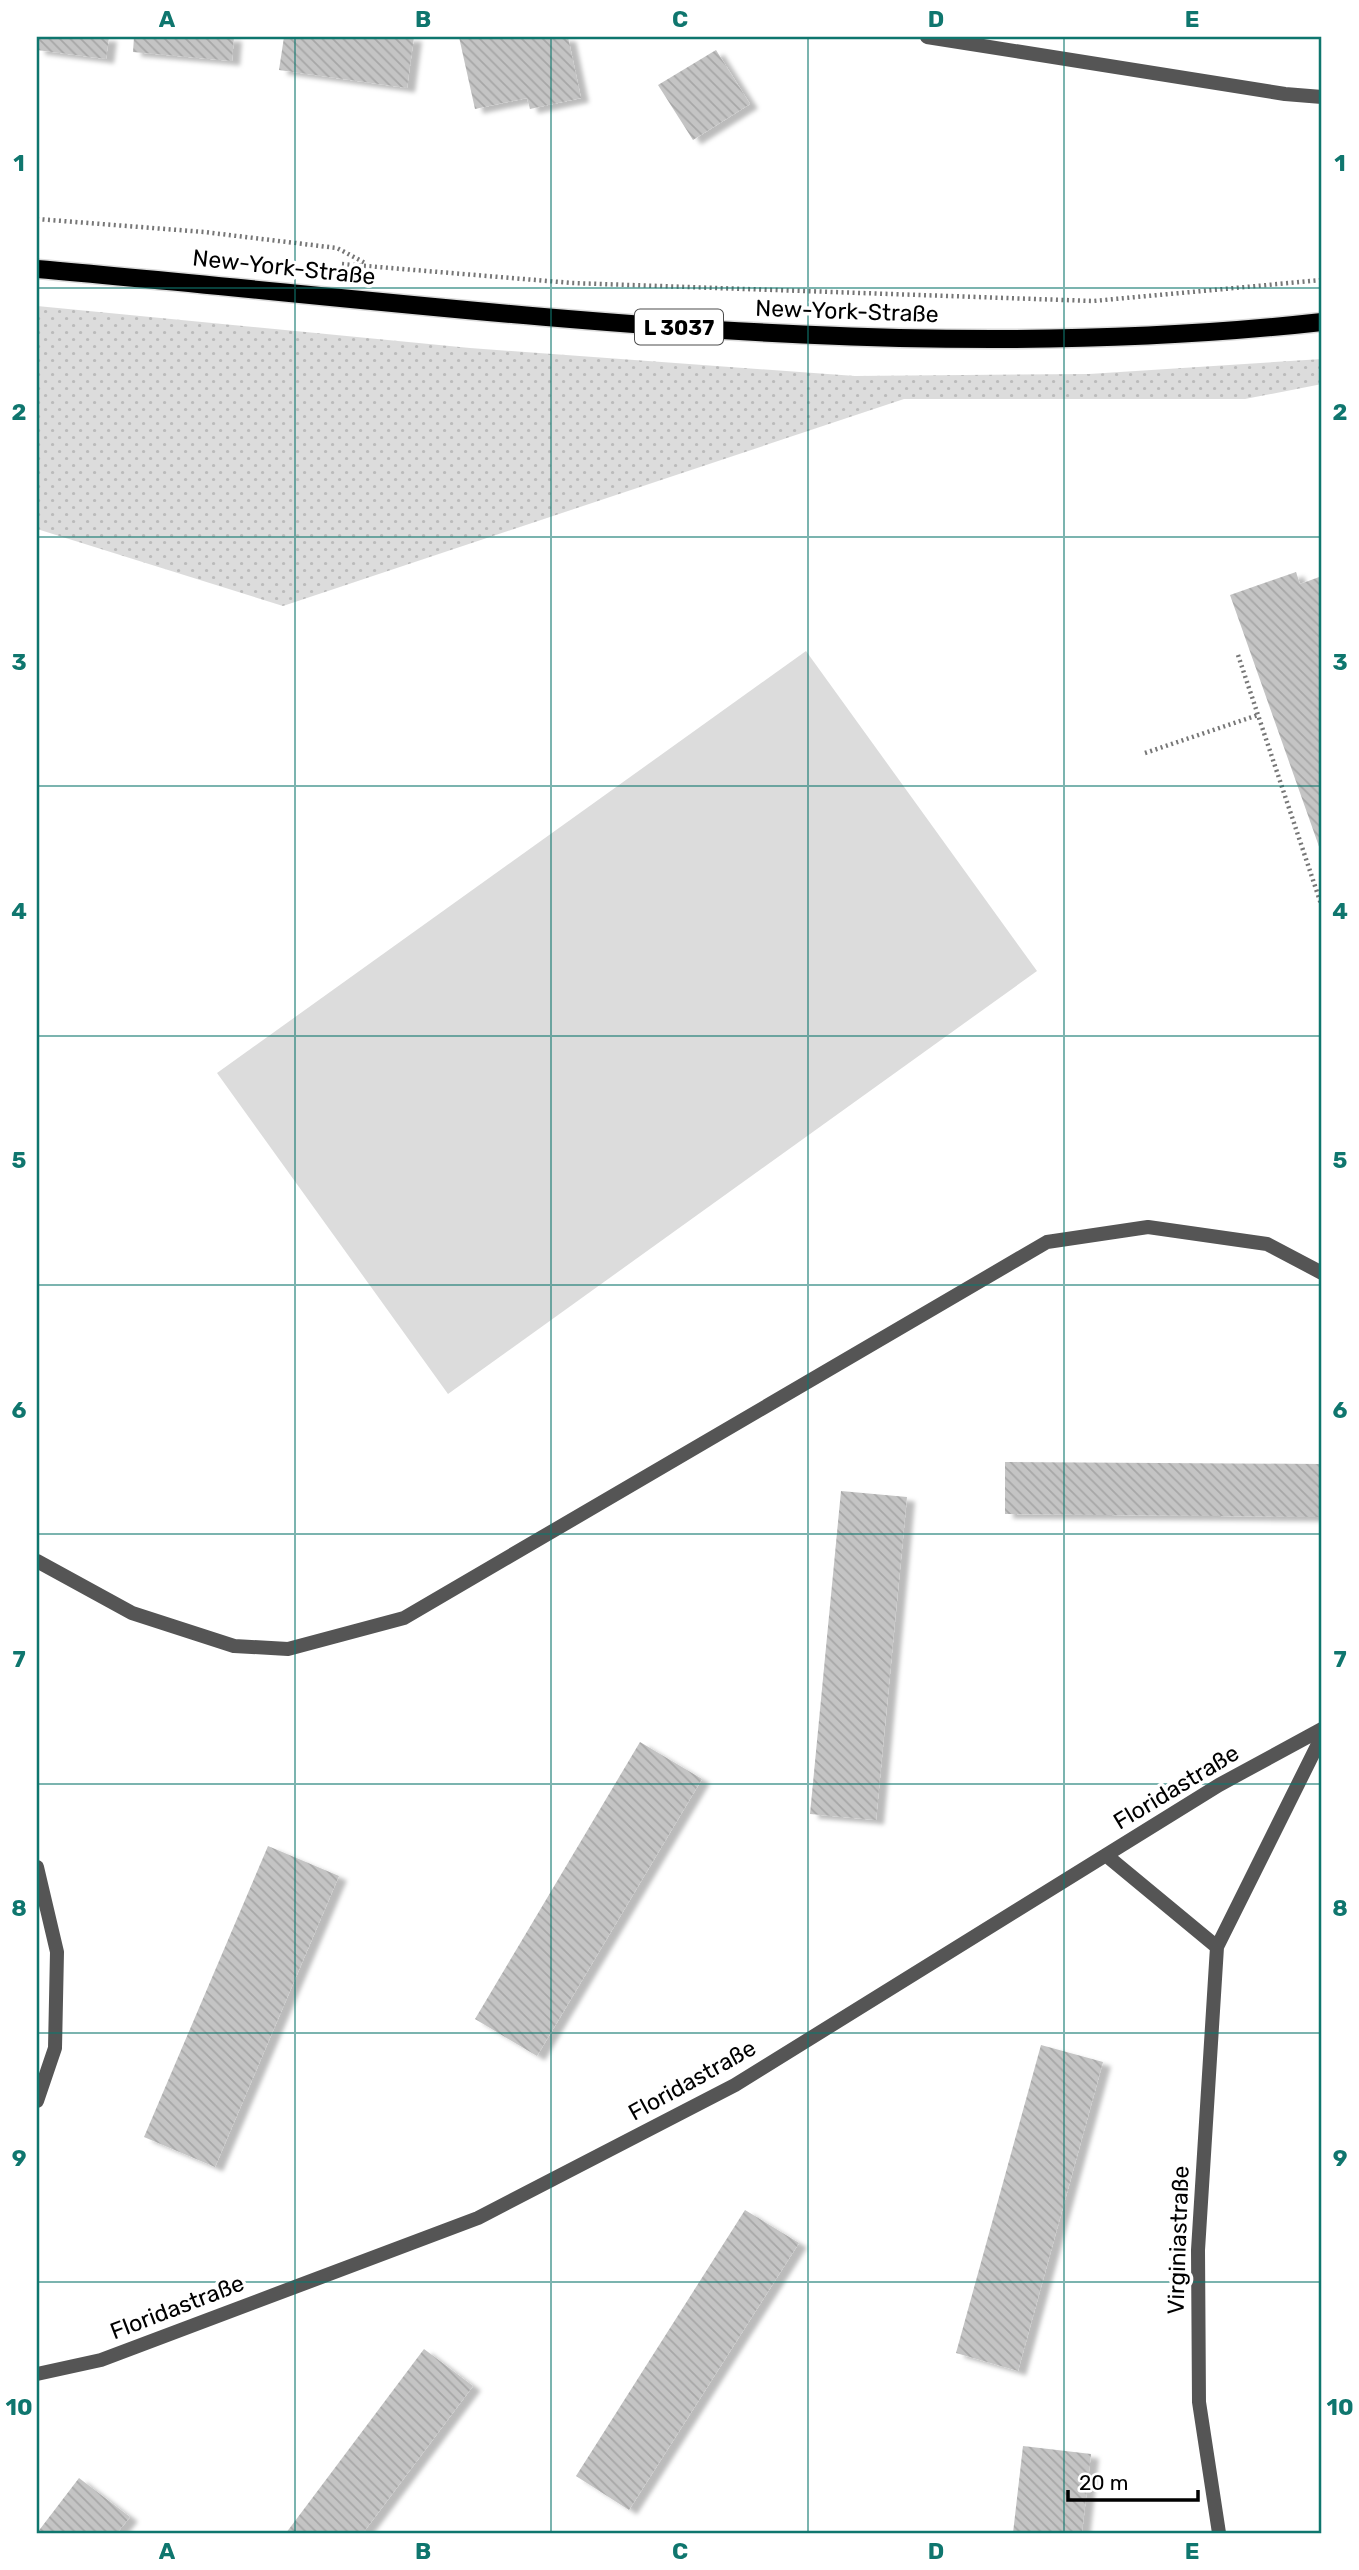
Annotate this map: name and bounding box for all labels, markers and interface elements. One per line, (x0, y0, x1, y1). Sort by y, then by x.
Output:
text: A (159, 5, 176, 33)
text: B (415, 5, 431, 33)
text: C (672, 5, 688, 33)
text: D (928, 5, 944, 33)
text: E (1185, 5, 1199, 33)
text: 1 (13, 149, 25, 177)
text: 1 (1334, 149, 1346, 177)
street label: New-York-Straße (191, 243, 377, 291)
street label: New-York-Straße (755, 294, 939, 328)
road number: L 3037 (635, 310, 723, 344)
text: 2 (12, 398, 26, 426)
text: 2 (1333, 398, 1347, 426)
text: 3 (11, 648, 27, 676)
text: 3 (1332, 648, 1348, 676)
text: 4 (11, 897, 27, 925)
text: 4 (1332, 897, 1348, 925)
text: 5 (12, 1146, 27, 1174)
text: 5 (1333, 1146, 1348, 1174)
text: 6 (12, 1396, 27, 1424)
text: 6 (1333, 1396, 1348, 1424)
text: 7 (12, 1645, 26, 1673)
text: 7 (1333, 1645, 1347, 1673)
street label: Floridastraße (1108, 1739, 1244, 1835)
text: 8 (11, 1894, 27, 1922)
text: 8 (1332, 1894, 1348, 1922)
street label: Floridastraße (623, 2034, 761, 2126)
text: 9 (12, 2144, 26, 2172)
text: 9 (1333, 2144, 1347, 2172)
street label: Virginiastraße (1161, 2165, 1195, 2315)
street label: Floridastraße (106, 2269, 248, 2345)
text: 10 (5, 2393, 33, 2421)
text: 10 (1326, 2393, 1354, 2421)
scale bar (1068, 2458, 1198, 2502)
text: 20 m (1079, 2470, 1128, 2495)
text: A (159, 2537, 176, 2565)
text: B (415, 2537, 431, 2565)
text: C (672, 2537, 688, 2565)
text: D (928, 2537, 944, 2565)
text: E (1185, 2537, 1199, 2565)

